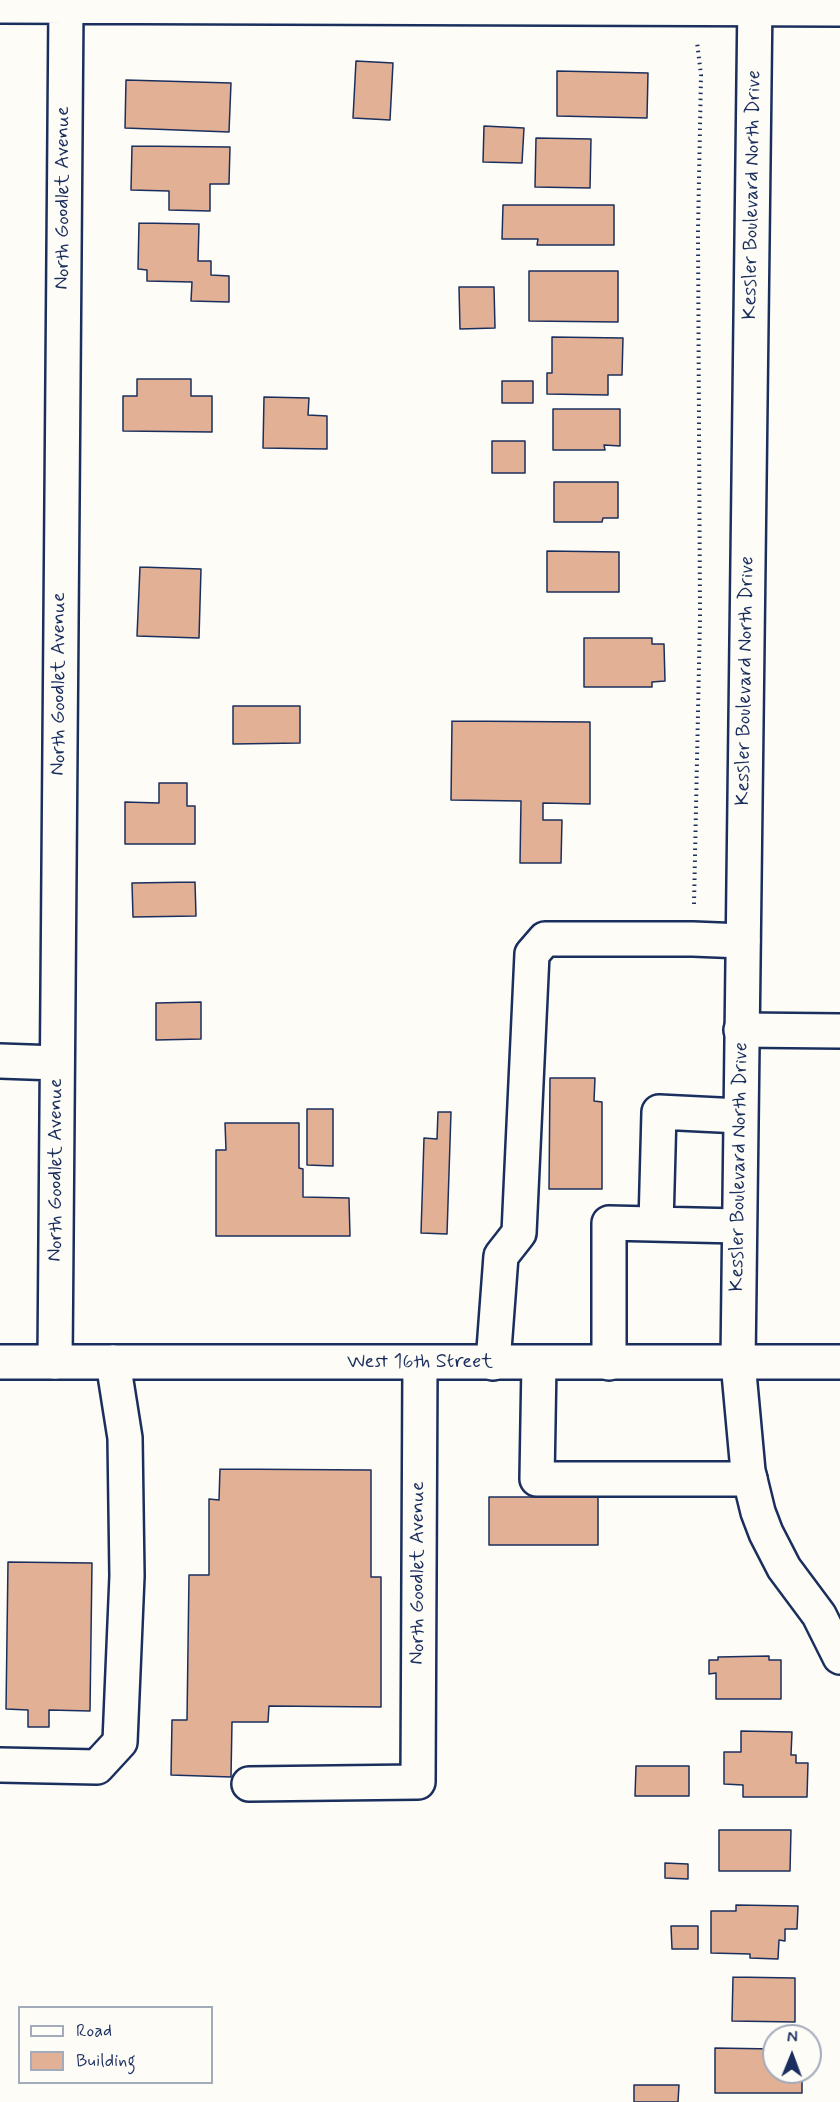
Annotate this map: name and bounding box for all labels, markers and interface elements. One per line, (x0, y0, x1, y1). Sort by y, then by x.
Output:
street label: Kessler Boulevard North Drive (739, 70, 767, 320)
street label: North Goodlet Avenue (52, 106, 76, 290)
street label: Kessler Boulevard North Drive (732, 556, 760, 806)
street label: North Goodlet Avenue (48, 592, 72, 776)
street label: Kessler Boulevard North Drive (726, 1042, 754, 1292)
street label: North Goodlet Avenue (45, 1078, 69, 1262)
street label: West 16th Street (347, 1351, 493, 1375)
street label: North Goodlet Avenue (407, 1481, 431, 1665)
legend (18, 2006, 213, 2084)
text: Road (76, 2019, 112, 2043)
north arrow (762, 2024, 822, 2084)
text: N (787, 2027, 798, 2048)
text: Building (76, 2049, 136, 2073)

